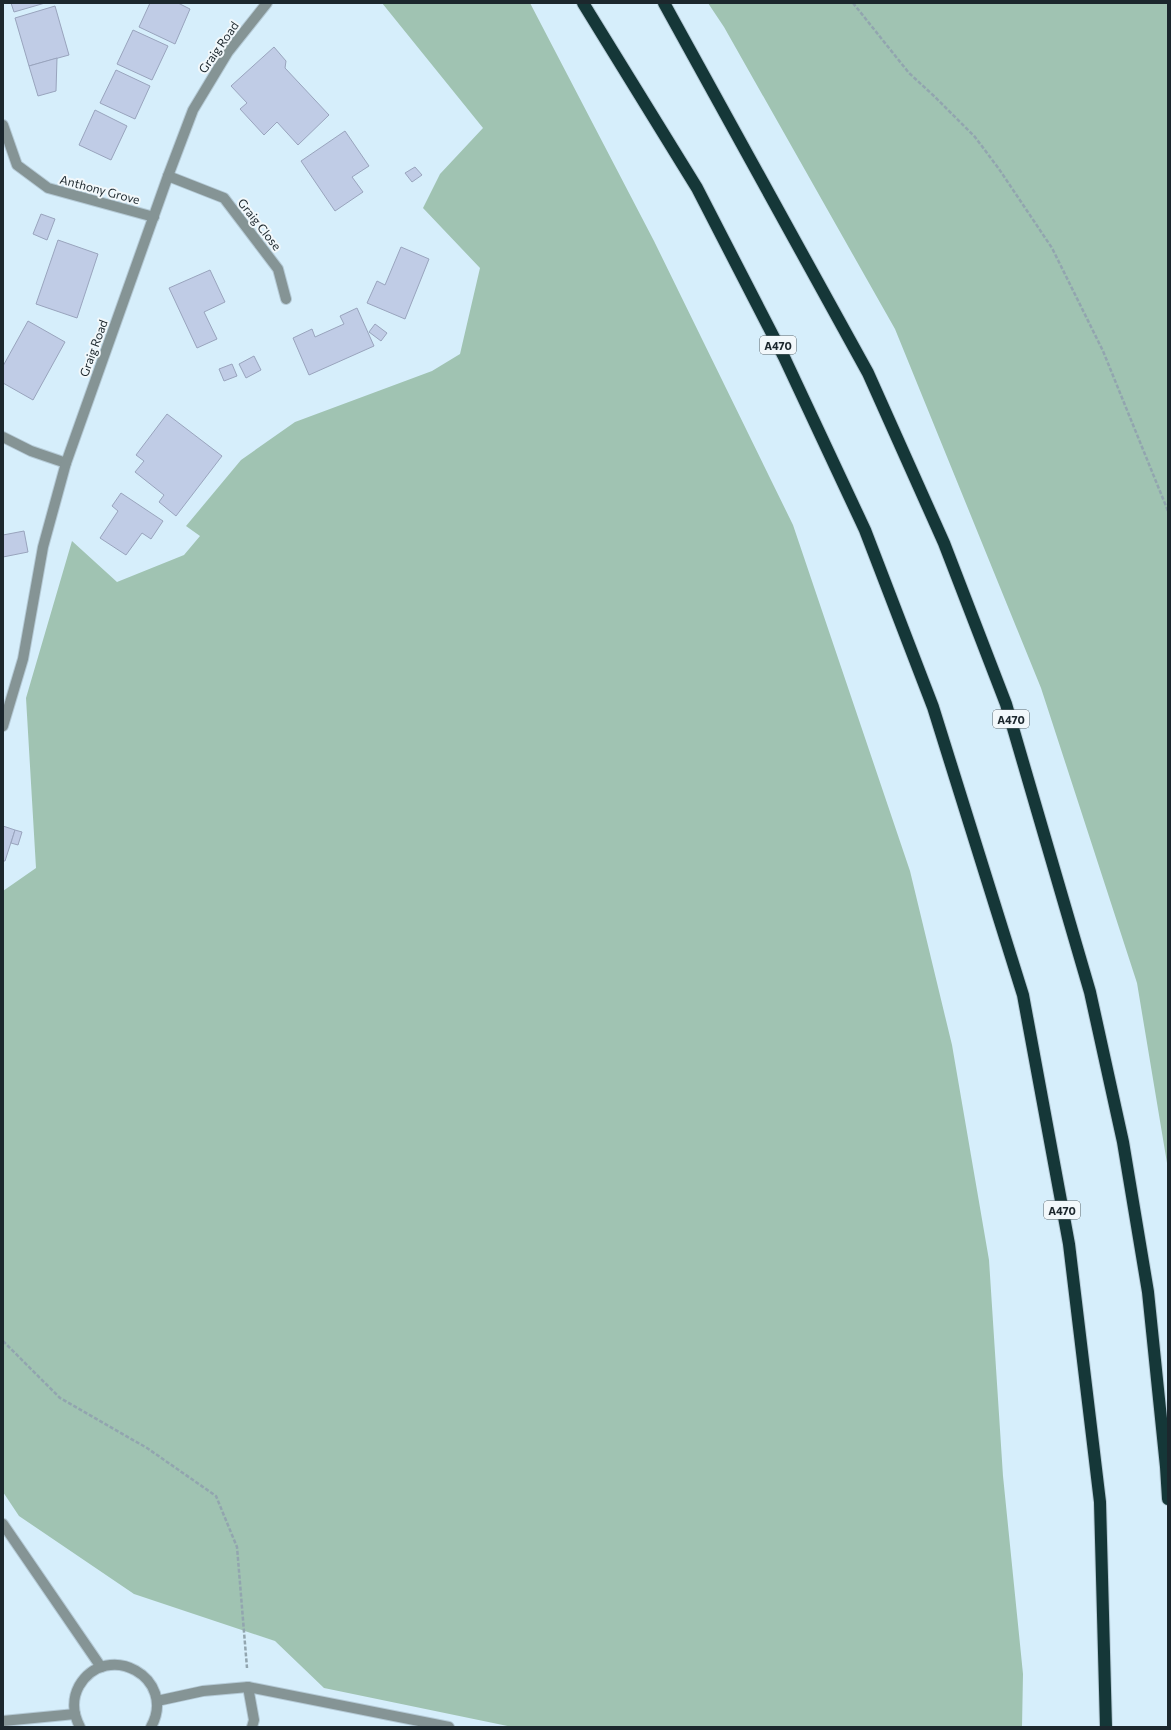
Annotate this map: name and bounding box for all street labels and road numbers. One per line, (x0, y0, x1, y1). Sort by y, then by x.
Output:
street label: Graig Road (195, 18, 241, 75)
street label: Anthony Grove (59, 172, 141, 206)
street label: Graig Close (235, 195, 285, 253)
street label: Graig Road (76, 318, 110, 378)
road number: A470 (760, 336, 796, 354)
road number: A470 (993, 710, 1029, 728)
road number: A470 (1044, 1201, 1080, 1219)

